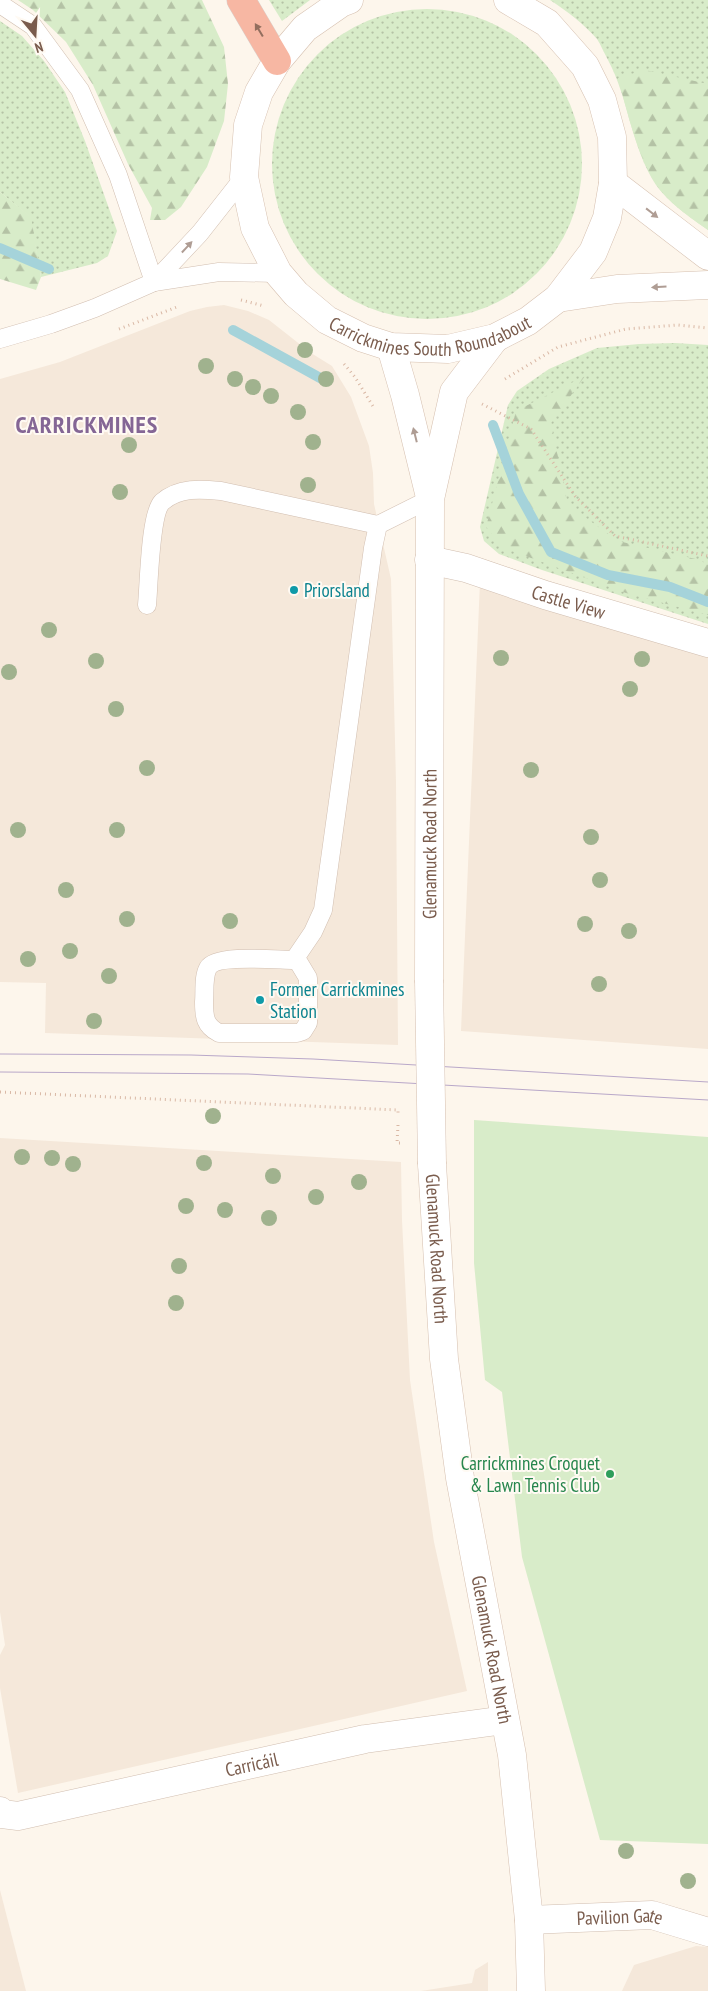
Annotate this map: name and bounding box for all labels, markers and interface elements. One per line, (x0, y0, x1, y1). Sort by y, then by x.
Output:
north arrow (10, 10, 60, 60)
one-way arrow (254, 24, 263, 37)
text: N (33, 38, 45, 57)
one-way arrow (645, 207, 658, 218)
one-way arrow (181, 241, 193, 253)
one-way arrow (651, 284, 667, 292)
street label: Carrickmines South Roundabout (325, 305, 533, 327)
text: Carrickmines South Roundabout (325, 309, 535, 361)
district label: CARRICKMINES (16, 409, 158, 440)
one-way arrow (411, 427, 419, 442)
place label: Priorsland (304, 578, 370, 602)
street label: Castle View (529, 579, 609, 624)
marker: Priorsland (288, 584, 300, 596)
street label: Glenamuck Road North (417, 769, 441, 919)
place label: Former Carrickmines Station (270, 977, 405, 1023)
marker: Former Carrickmines Station (254, 994, 266, 1006)
street label: Glenamuck Road North (421, 1173, 454, 1325)
place label: Carrickmines Croquet & Lawn Tennis Club (461, 1451, 601, 1497)
marker: Carrickmines Croquet & Lawn Tennis Club (604, 1468, 616, 1480)
street label: Glenamuck Road North (467, 1574, 518, 1726)
street label: Carricáil (223, 1747, 281, 1782)
street label: Pavilion Gate (576, 1903, 666, 1930)

